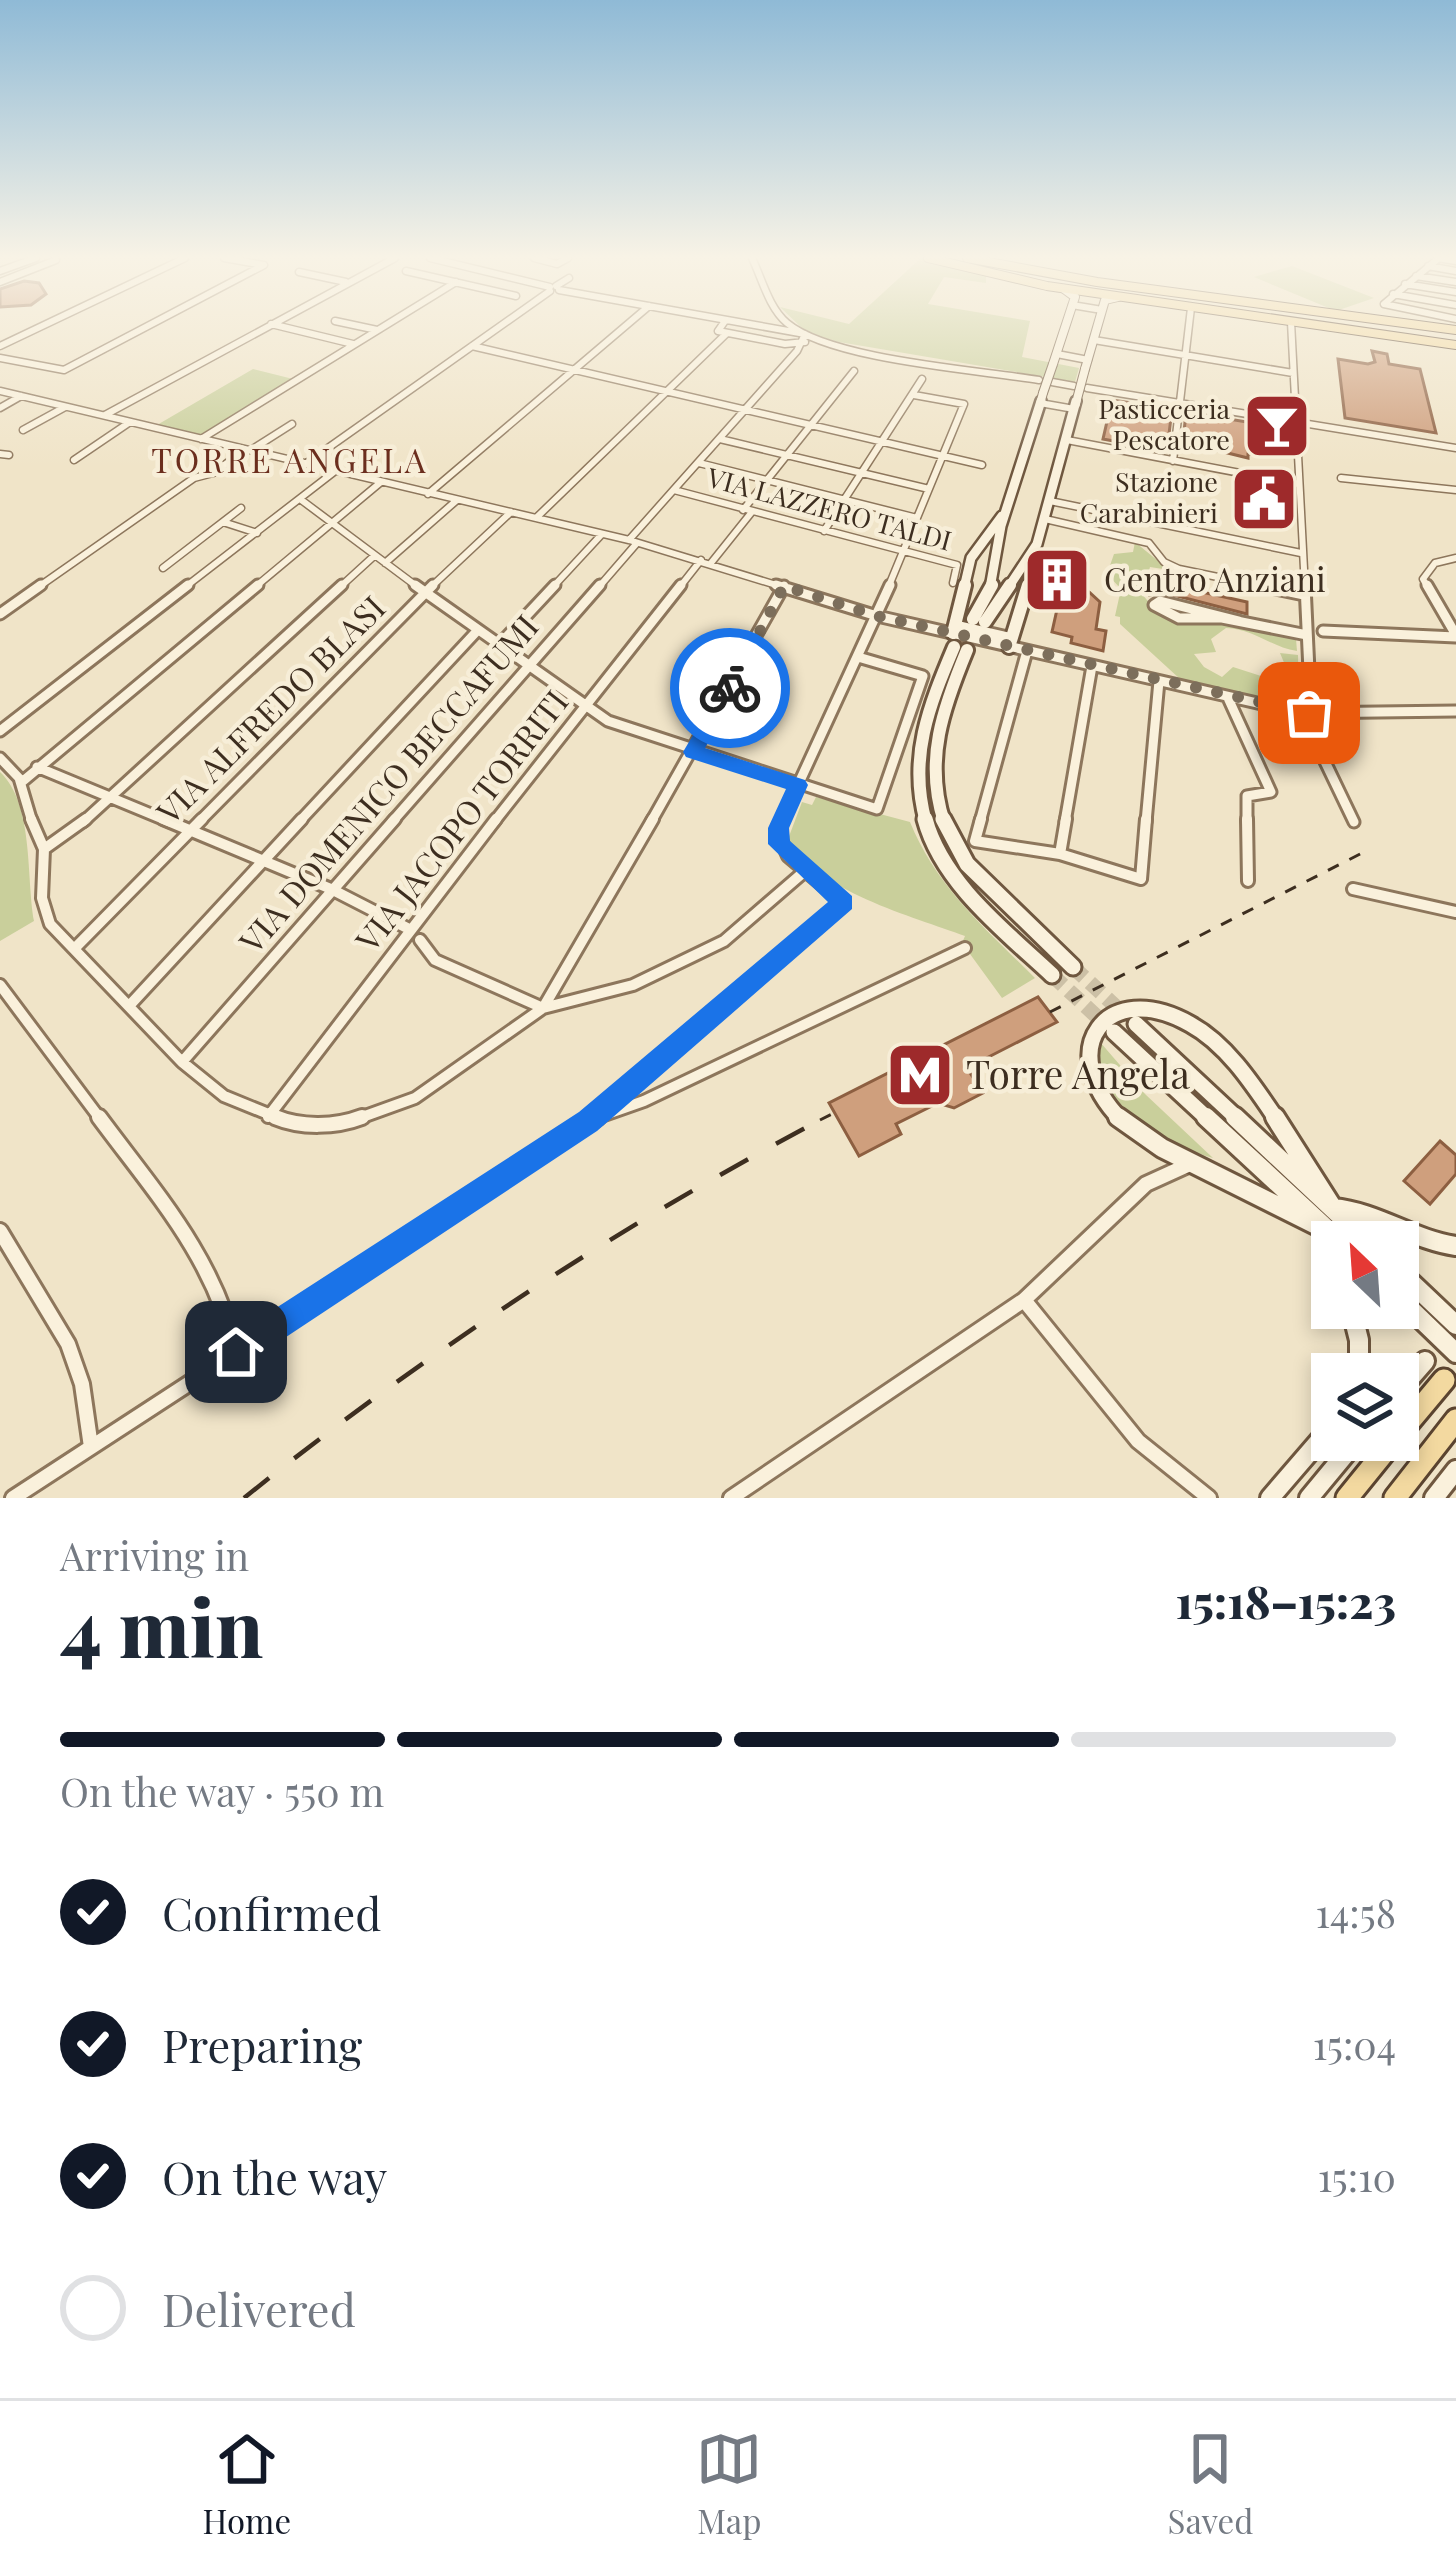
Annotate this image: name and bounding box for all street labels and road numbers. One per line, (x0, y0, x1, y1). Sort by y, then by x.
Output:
street label: VIA LAZZERO TALDI (703, 458, 955, 558)
street label: VIA ALFREDO BLASI (145, 585, 393, 833)
street label: VIA DOMENICO BECCAFUMI (228, 604, 547, 962)
street label: VIA JACOPO TORRITI (344, 680, 576, 960)

